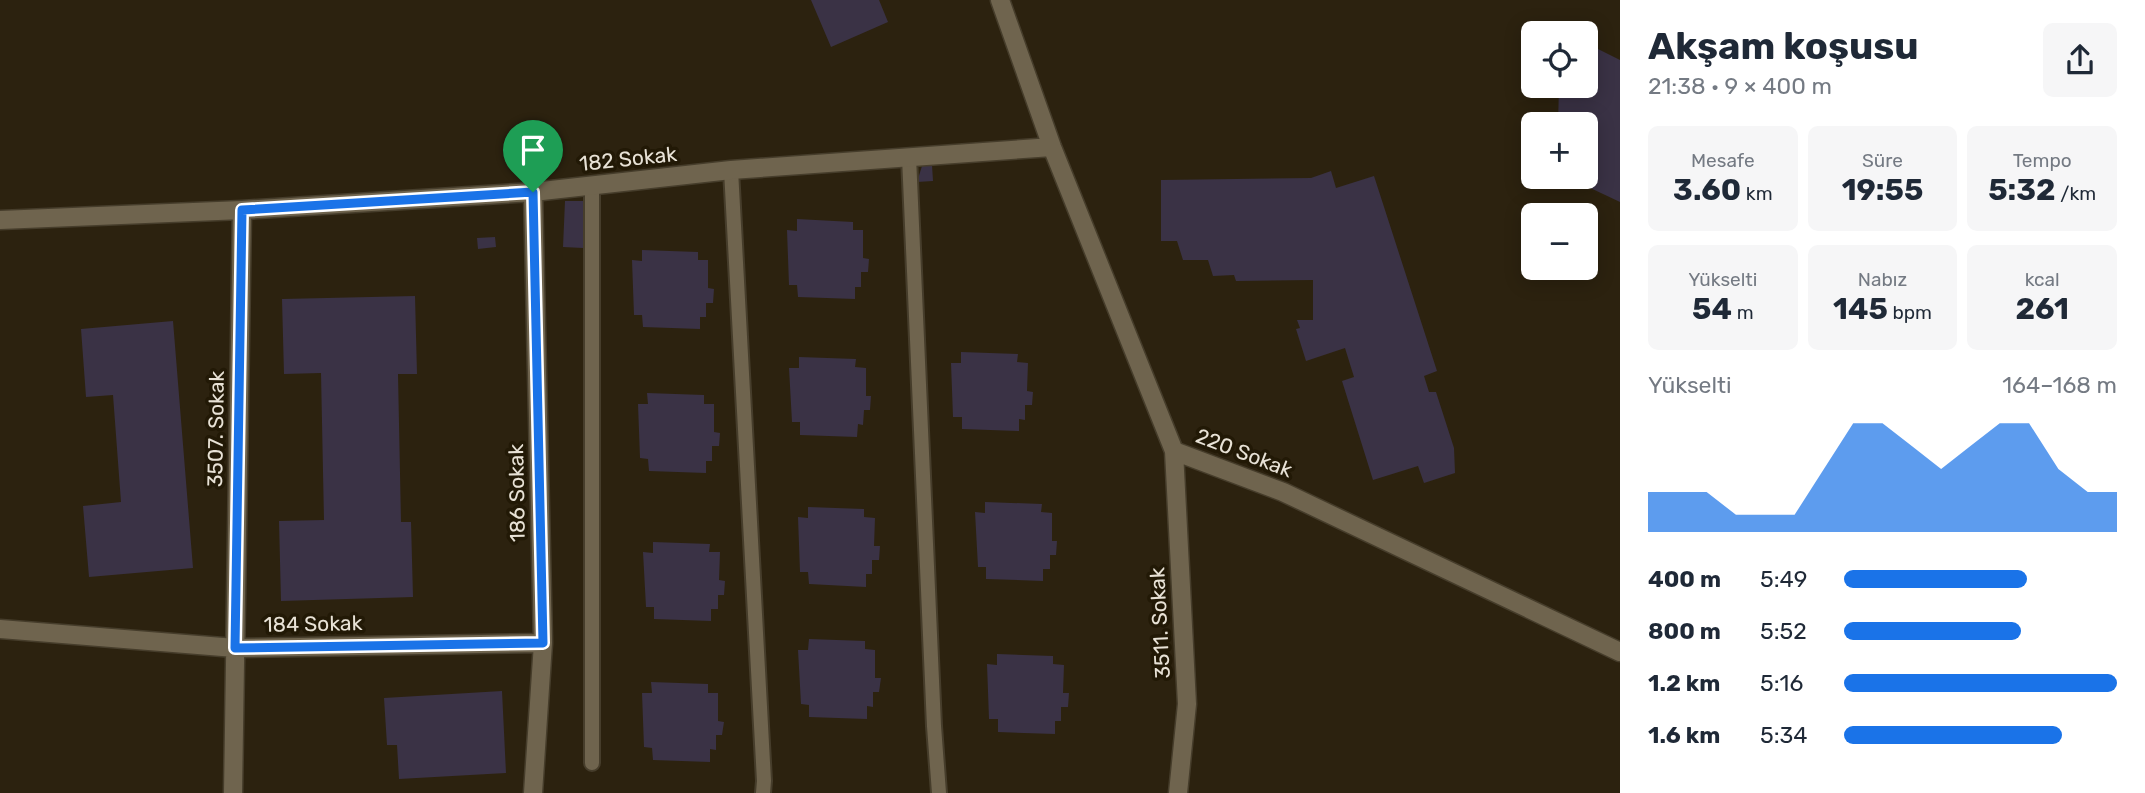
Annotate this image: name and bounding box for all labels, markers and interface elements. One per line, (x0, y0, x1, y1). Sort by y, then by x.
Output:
map controls (1521, 21, 1598, 280)
button: locate (1521, 21, 1598, 98)
text: Akşam koşusu (1648, 23, 1919, 69)
button: share (2043, 23, 2117, 97)
text: 21:38 · 9 × 400 m (1648, 72, 1832, 100)
button: + (1521, 112, 1598, 189)
pin (503, 120, 563, 192)
icon: arrive (514, 131, 552, 169)
street label: 182 Sokak (578, 141, 678, 176)
text: Mesafe (1691, 149, 1755, 172)
text: Süre (1862, 149, 1903, 172)
text: Tempo (2013, 149, 2072, 172)
text: 3.60 (1673, 172, 1741, 208)
text: 19:55 (1842, 172, 1923, 208)
text: 5:32 (1988, 172, 2056, 208)
text: km (1741, 182, 1773, 205)
text: /km (2056, 182, 2096, 205)
button: − (1521, 203, 1598, 280)
text: Yükselti (1688, 268, 1757, 291)
text: Nabız (1858, 268, 1907, 291)
text: kcal (2025, 268, 2060, 291)
text: 54 (1692, 291, 1732, 327)
text: 145 (1833, 291, 1888, 327)
text: 261 (2016, 291, 2069, 327)
text: m (1732, 301, 1754, 324)
text: bpm (1888, 301, 1932, 324)
street label: 3507. Sokak (202, 370, 229, 487)
text: Yükselti (1648, 371, 1732, 399)
text: 164–168 m (2002, 371, 2117, 399)
street label: 220 Sokak (1192, 423, 1296, 482)
street label: 186 Sokak (503, 443, 530, 542)
text: 400 m (1648, 565, 1721, 593)
text: 5:49 (1760, 565, 1807, 593)
street label: 3511. Sokak (1144, 567, 1175, 679)
street label: 184 Sokak (263, 610, 363, 637)
text: 800 m (1648, 617, 1721, 645)
text: 5:52 (1760, 617, 1807, 645)
text: 1.2 km (1648, 669, 1720, 697)
text: 5:16 (1760, 669, 1803, 697)
text: 1.6 km (1648, 721, 1720, 749)
text: 5:34 (1760, 721, 1808, 749)

